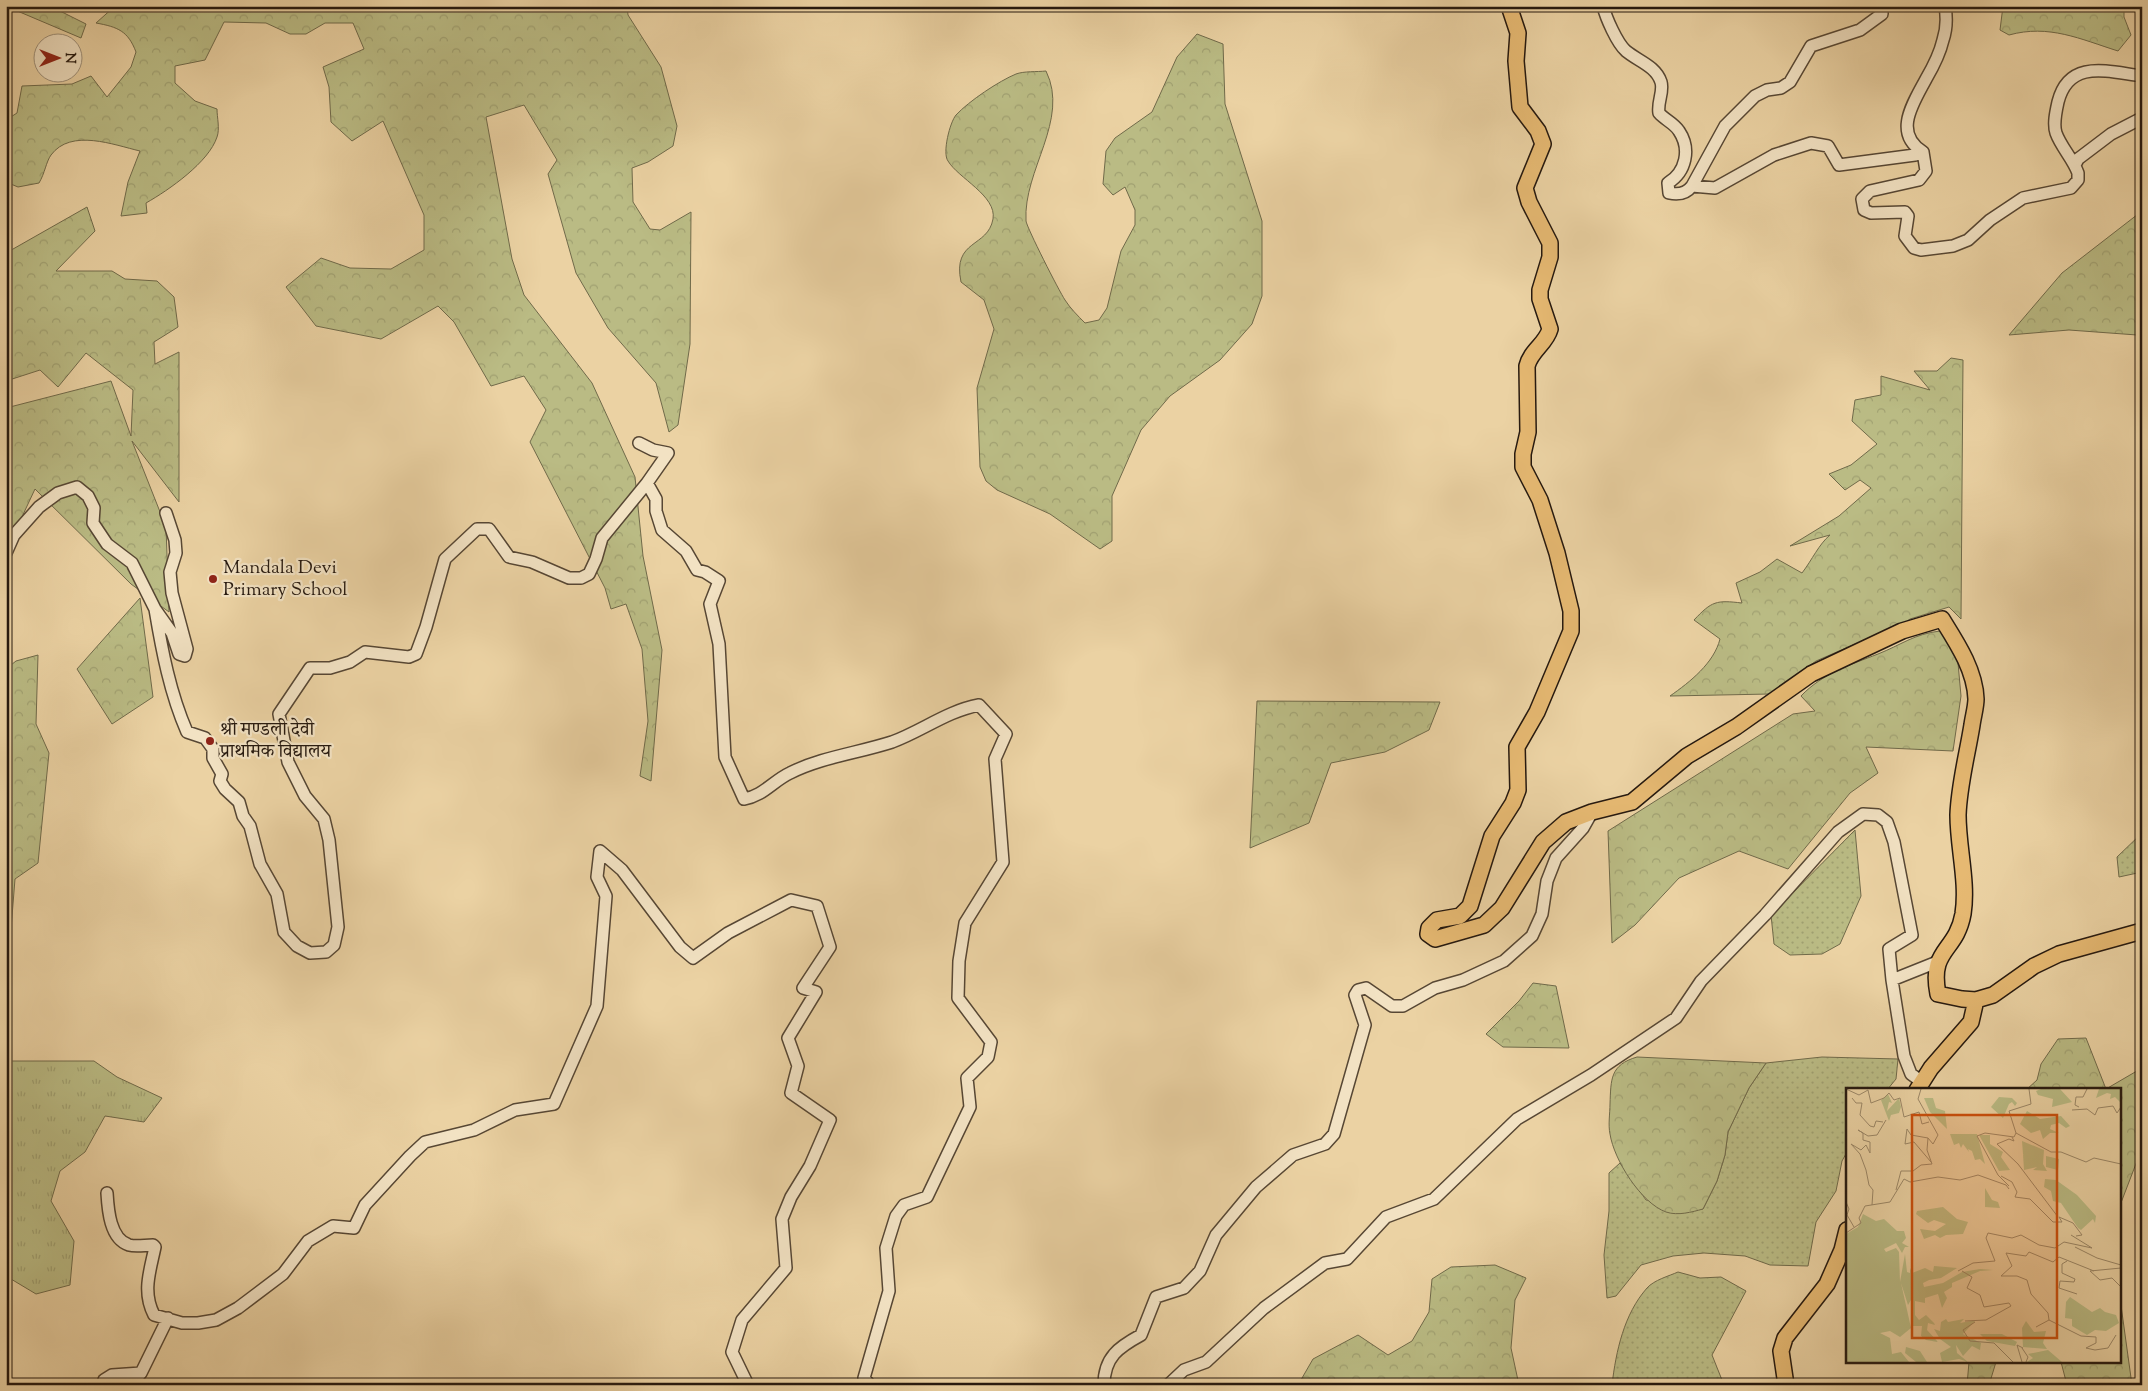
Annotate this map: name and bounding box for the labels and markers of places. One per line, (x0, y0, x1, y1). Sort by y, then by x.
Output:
place label: Mandala Devi Primary School (223, 555, 348, 604)
marker: Mandala Devi Primary School (207, 573, 219, 585)
place label: श्री मण्डली देवी प्राथमिक विद्यालय (219, 717, 333, 766)
marker: श्री मण्डली देवी प्राथमिक विद्यालय (204, 735, 216, 747)

